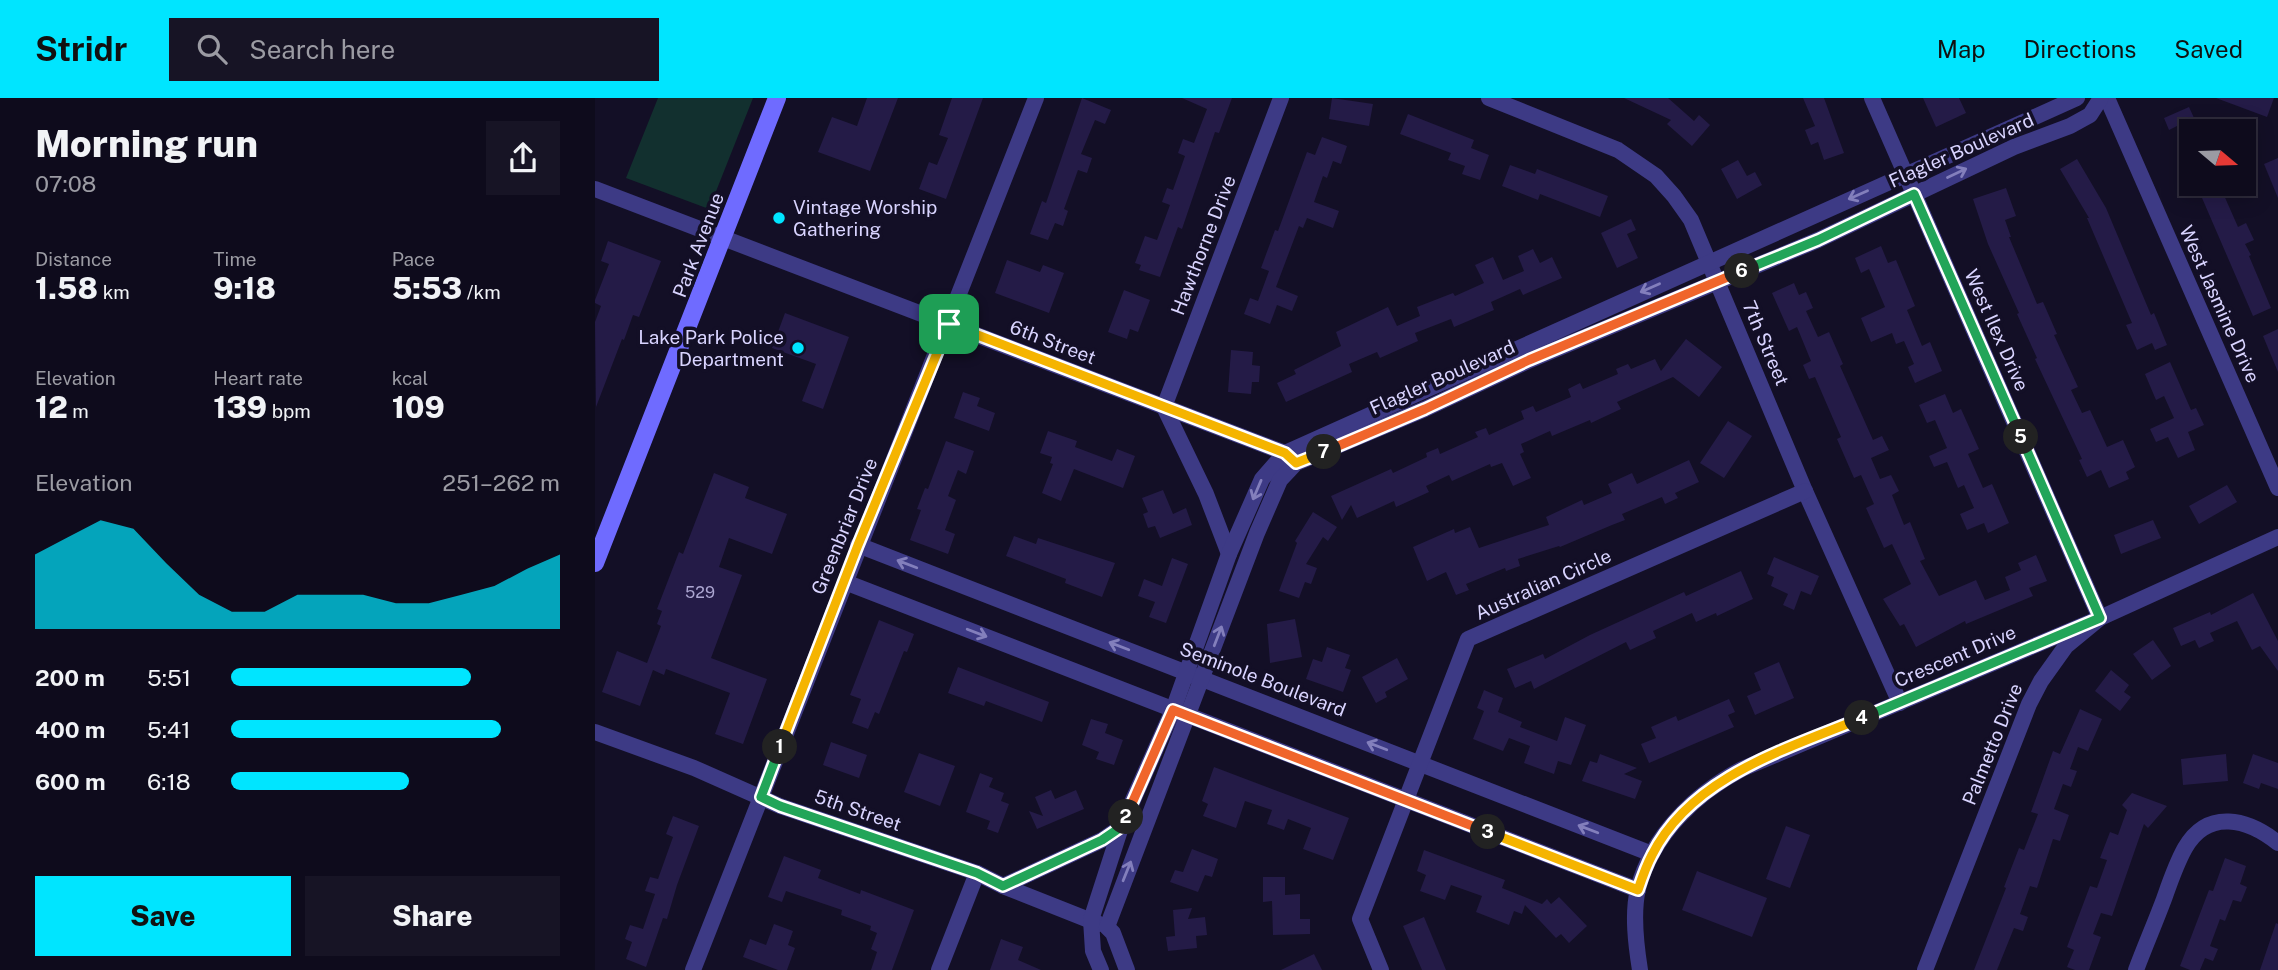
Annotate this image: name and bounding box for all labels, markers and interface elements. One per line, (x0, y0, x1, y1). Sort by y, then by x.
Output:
search box (169, 18, 659, 81)
text: Stridr (35, 30, 127, 68)
icon: search (193, 30, 231, 68)
text: Search here (249, 34, 395, 65)
text: Map (1937, 35, 1986, 63)
text: Directions (2024, 35, 2136, 63)
text: Saved (2174, 35, 2243, 63)
street label: Flagler Boulevard (1885, 108, 2037, 192)
north arrow (2179, 119, 2256, 196)
map controls (2179, 119, 2256, 196)
text: Morning run (35, 121, 258, 166)
button: share (486, 121, 560, 195)
one-way arrow (1946, 166, 1968, 179)
text: 07:08 (35, 170, 96, 197)
street label: Hawthorne Drive (1166, 172, 1240, 318)
one-way arrow (1848, 189, 1869, 202)
street label: Park Avenue (668, 190, 728, 300)
place label: Vintage Worship Gathering (793, 196, 937, 240)
marker: Vintage Worship Gathering (771, 210, 787, 226)
street label: West Jasmine Drive (2175, 222, 2265, 386)
text: Distance (35, 248, 112, 270)
text: Time (213, 248, 257, 270)
text: Pace (392, 248, 435, 270)
pin: 6 (1725, 254, 1759, 288)
text: 6 (1735, 259, 1748, 281)
street label: West Ilex Drive (1960, 266, 2034, 394)
text: 1.58 (35, 270, 98, 306)
text: 9:18 (213, 270, 276, 306)
text: 5:53 (392, 270, 462, 306)
text: km (98, 281, 130, 303)
text: /km (462, 281, 501, 303)
one-way arrow (1640, 282, 1662, 295)
pin (919, 294, 979, 354)
street label: 7th Street (1738, 297, 1794, 389)
icon: arrive (930, 305, 968, 343)
street label: 6th Street (1007, 316, 1099, 368)
place label: Lake Park Police Department (638, 326, 784, 370)
street label: Flagler Boulevard (1366, 335, 1518, 419)
marker: Lake Park Police Department (790, 340, 806, 356)
text: Elevation (35, 367, 116, 389)
text: Heart rate (213, 367, 303, 389)
text: kcal (392, 367, 428, 389)
text: 12 (35, 389, 68, 425)
text: 139 (213, 389, 267, 425)
text: 109 (392, 389, 445, 425)
text: m (68, 400, 89, 422)
text: bpm (267, 400, 311, 422)
pin: 5 (2003, 420, 2039, 454)
text: 5 (2014, 425, 2027, 447)
pin: 7 (1307, 434, 1341, 470)
text: 7 (1318, 440, 1329, 462)
street label: Greenbriar Drive (807, 455, 881, 597)
text: Elevation (35, 469, 133, 496)
text: 251–262 m (442, 469, 560, 496)
one-way arrow (1250, 479, 1263, 500)
street label: Australian Circle (1472, 544, 1614, 624)
one-way arrow (896, 557, 918, 569)
house number: 529 (685, 583, 715, 602)
street label: Crescent Drive (1891, 621, 2019, 691)
one-way arrow (1213, 625, 1226, 647)
one-way arrow (965, 628, 987, 641)
street label: Seminole Boulevard (1177, 637, 1349, 721)
one-way arrow (1108, 639, 1130, 651)
text: 200 m (35, 664, 105, 691)
text: 5:51 (147, 664, 191, 691)
street label: Palmetto Drive (1958, 680, 2026, 808)
pin: 4 (1845, 700, 1879, 736)
text: 4 (1855, 706, 1868, 728)
text: 400 m (35, 716, 105, 743)
text: 5:41 (147, 716, 191, 743)
pin: 1 (763, 730, 797, 764)
text: 1 (775, 735, 784, 757)
one-way arrow (1366, 739, 1388, 752)
text: 600 m (35, 768, 105, 795)
text: 6:18 (147, 768, 191, 795)
street label: 5th Street (812, 785, 904, 835)
pin: 2 (1109, 800, 1143, 834)
text: 2 (1119, 805, 1132, 827)
pin: 3 (1471, 814, 1505, 850)
text: 3 (1481, 820, 1494, 842)
one-way arrow (1578, 822, 1600, 835)
one-way arrow (1122, 860, 1135, 882)
button: Save (35, 876, 291, 956)
button: Share (305, 876, 560, 956)

